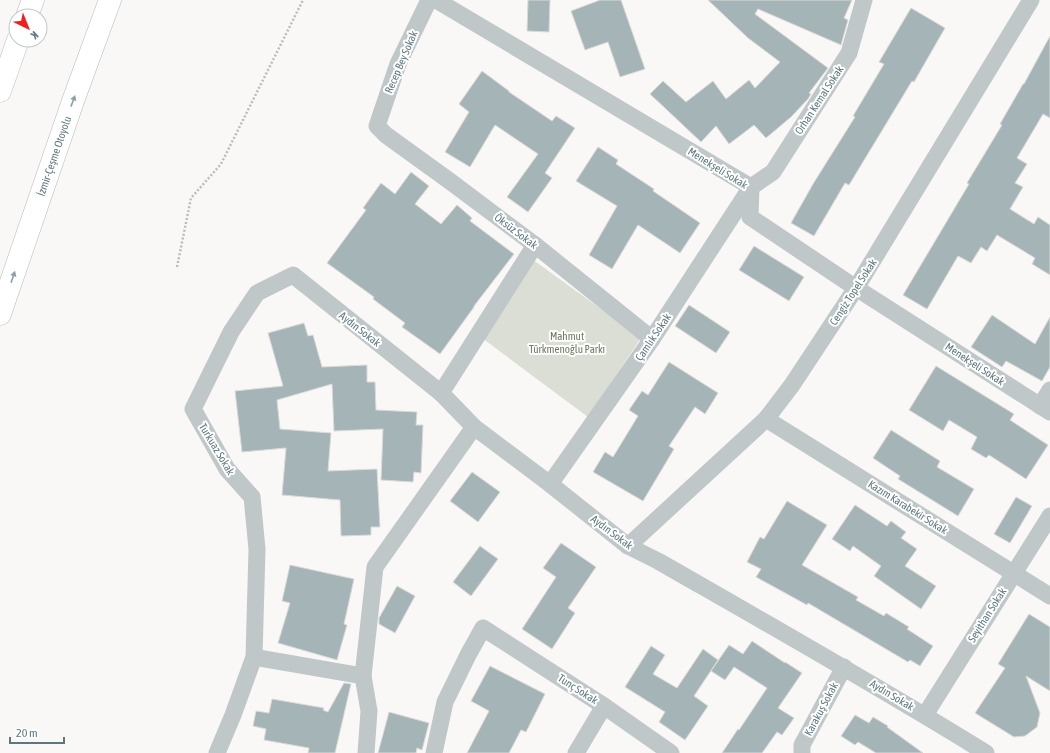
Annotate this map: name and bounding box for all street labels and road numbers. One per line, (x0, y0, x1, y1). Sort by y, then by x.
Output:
street label: Recep Bey Sokak (382, 29, 420, 95)
street label: Orhan Kemal Sokak (792, 63, 846, 136)
street label: İzmir-Çeşme Otoyolu (35, 114, 73, 198)
street label: Menekşeli Sokak (686, 145, 750, 191)
street label: Öksüz Sokak (492, 211, 540, 251)
street label: Cengiz Topel Sokak (827, 256, 879, 327)
street label: Aydın Sokak (337, 309, 383, 349)
street label: Çamlık Sokak (633, 311, 673, 363)
street label: Menekşeli Sokak (943, 340, 1007, 388)
street label: Turkuaz Sokak (197, 421, 237, 477)
street label: Kazım Karabekir Sokak (866, 478, 950, 536)
street label: Aydın Sokak (589, 512, 635, 552)
street label: Seyithan Sokak (966, 586, 1008, 644)
street label: Tunç Sokak (556, 672, 600, 706)
street label: Aydın Sokak (868, 677, 916, 713)
street label: Karakuş Sokak (802, 680, 840, 738)

